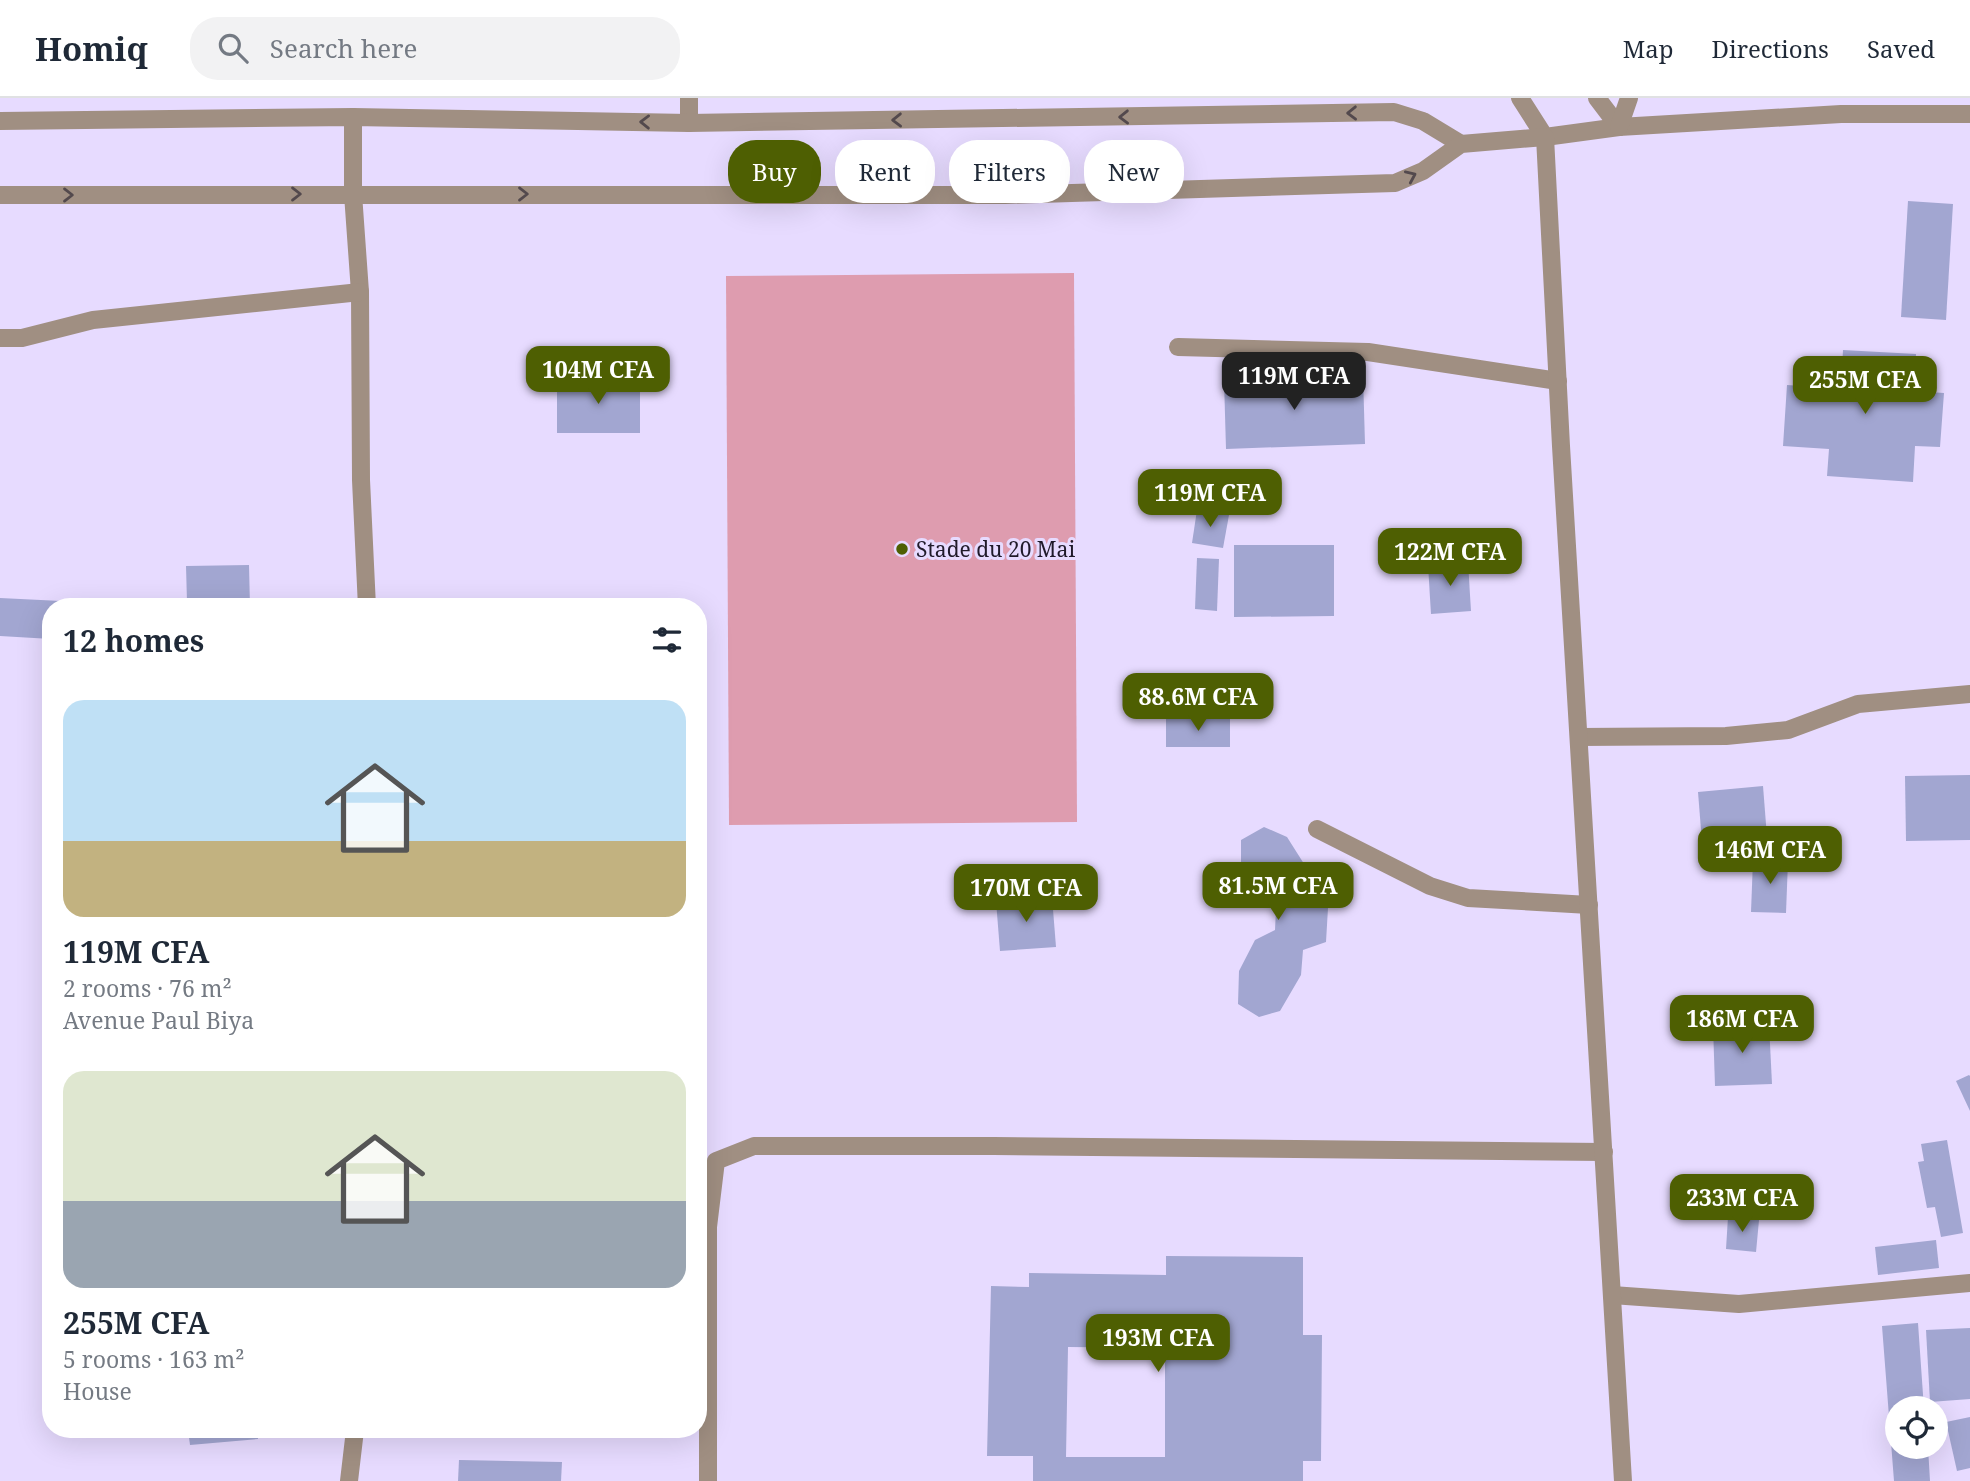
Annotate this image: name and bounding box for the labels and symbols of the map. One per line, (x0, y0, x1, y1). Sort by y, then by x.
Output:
one-way arrow (1346, 105, 1357, 120)
one-way arrow (1119, 109, 1129, 125)
one-way arrow (891, 112, 902, 128)
one-way arrow (639, 114, 650, 130)
one-way arrow (1403, 170, 1416, 184)
one-way arrow (291, 186, 301, 202)
one-way arrow (518, 186, 529, 202)
one-way arrow (63, 187, 74, 203)
pin: 104M CFA (526, 346, 670, 406)
pin: 119M CFA (1222, 352, 1366, 412)
pin: 255M CFA (1793, 356, 1937, 416)
pin: 119M CFA (1138, 470, 1282, 529)
pin: 122M CFA (1378, 528, 1522, 588)
place label: Stade du 20 Mai (916, 535, 1075, 563)
marker: Stade du 20 Mai (894, 541, 910, 557)
pin: 88.6M CFA (1118, 674, 1278, 733)
pin: 146M CFA (1698, 826, 1842, 886)
pin: 81.5M CFA (1198, 862, 1358, 922)
pin: 170M CFA (954, 864, 1098, 924)
pin: 186M CFA (1670, 996, 1814, 1055)
pin: 233M CFA (1670, 1174, 1814, 1234)
pin: 193M CFA (1086, 1314, 1230, 1374)

